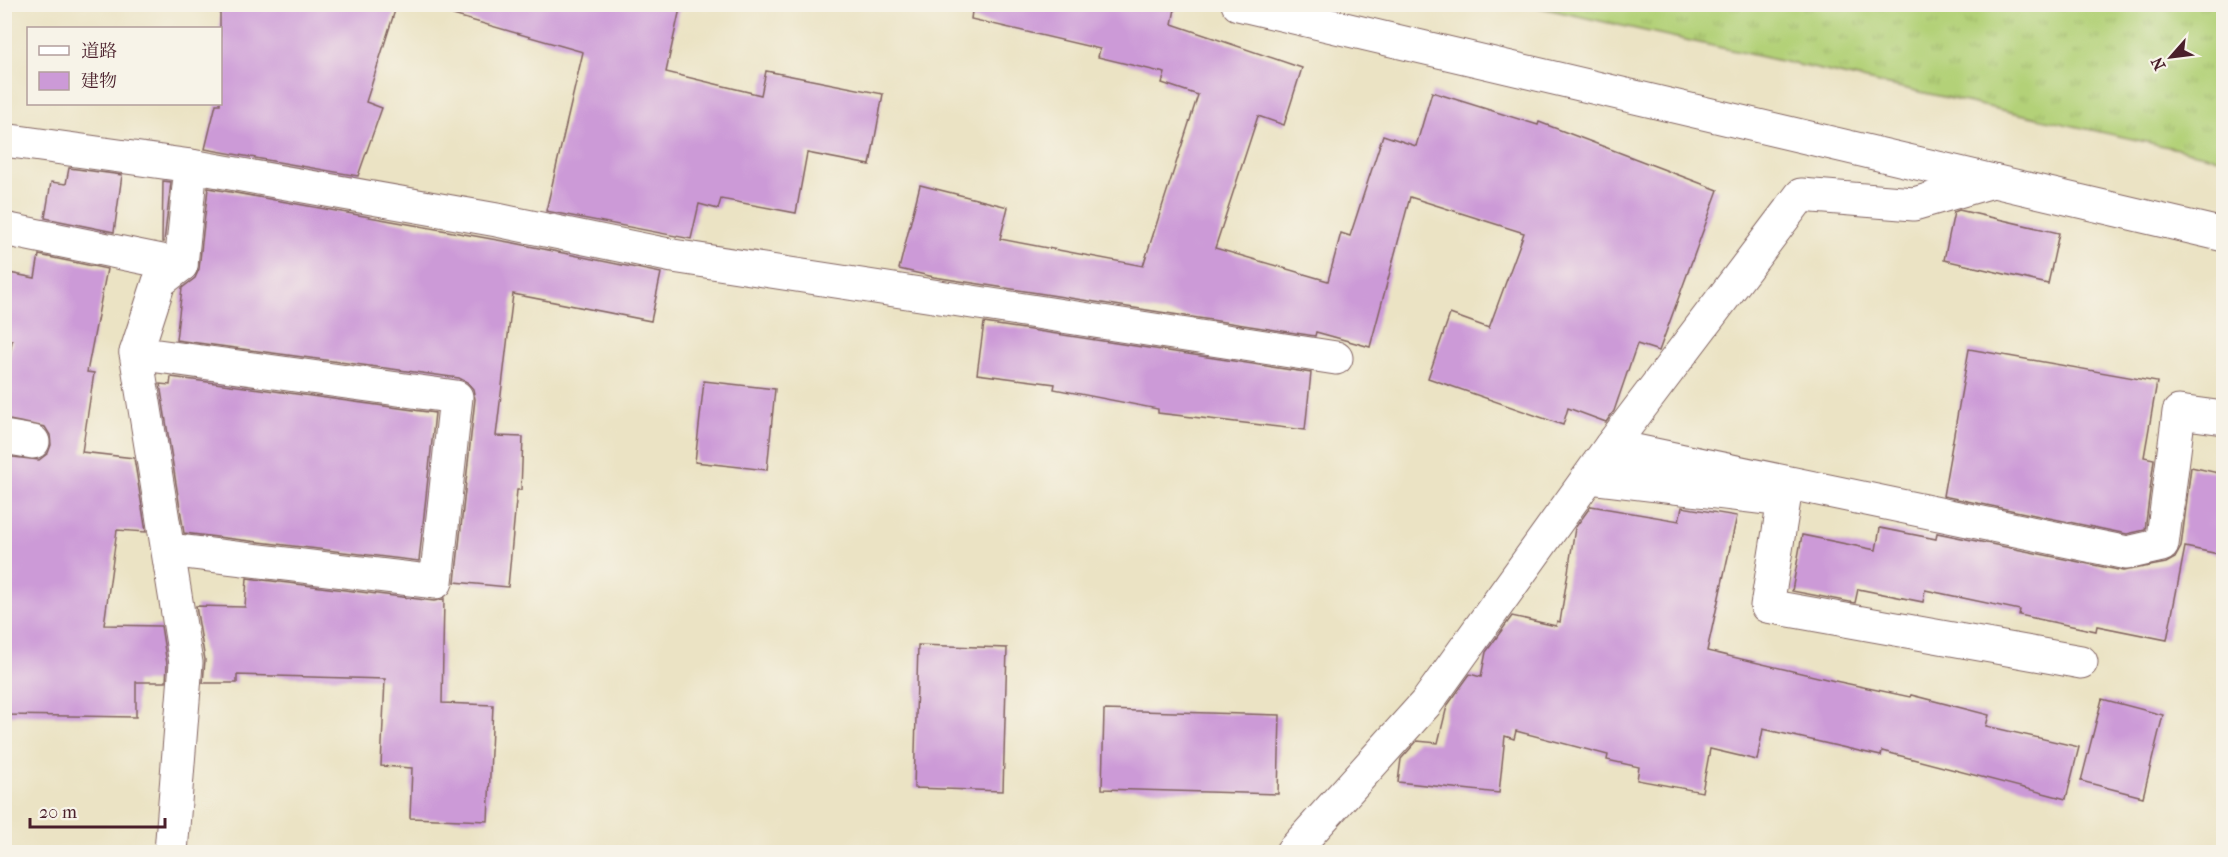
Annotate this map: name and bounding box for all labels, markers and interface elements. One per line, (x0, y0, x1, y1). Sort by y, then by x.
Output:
legend (27, 27, 222, 105)
north arrow (2141, 27, 2201, 87)
text: 道路 (81, 41, 117, 62)
text: N (2147, 53, 2169, 74)
text: 建物 (81, 71, 117, 92)
scale bar (30, 791, 165, 829)
text: 20 m (39, 802, 77, 823)

